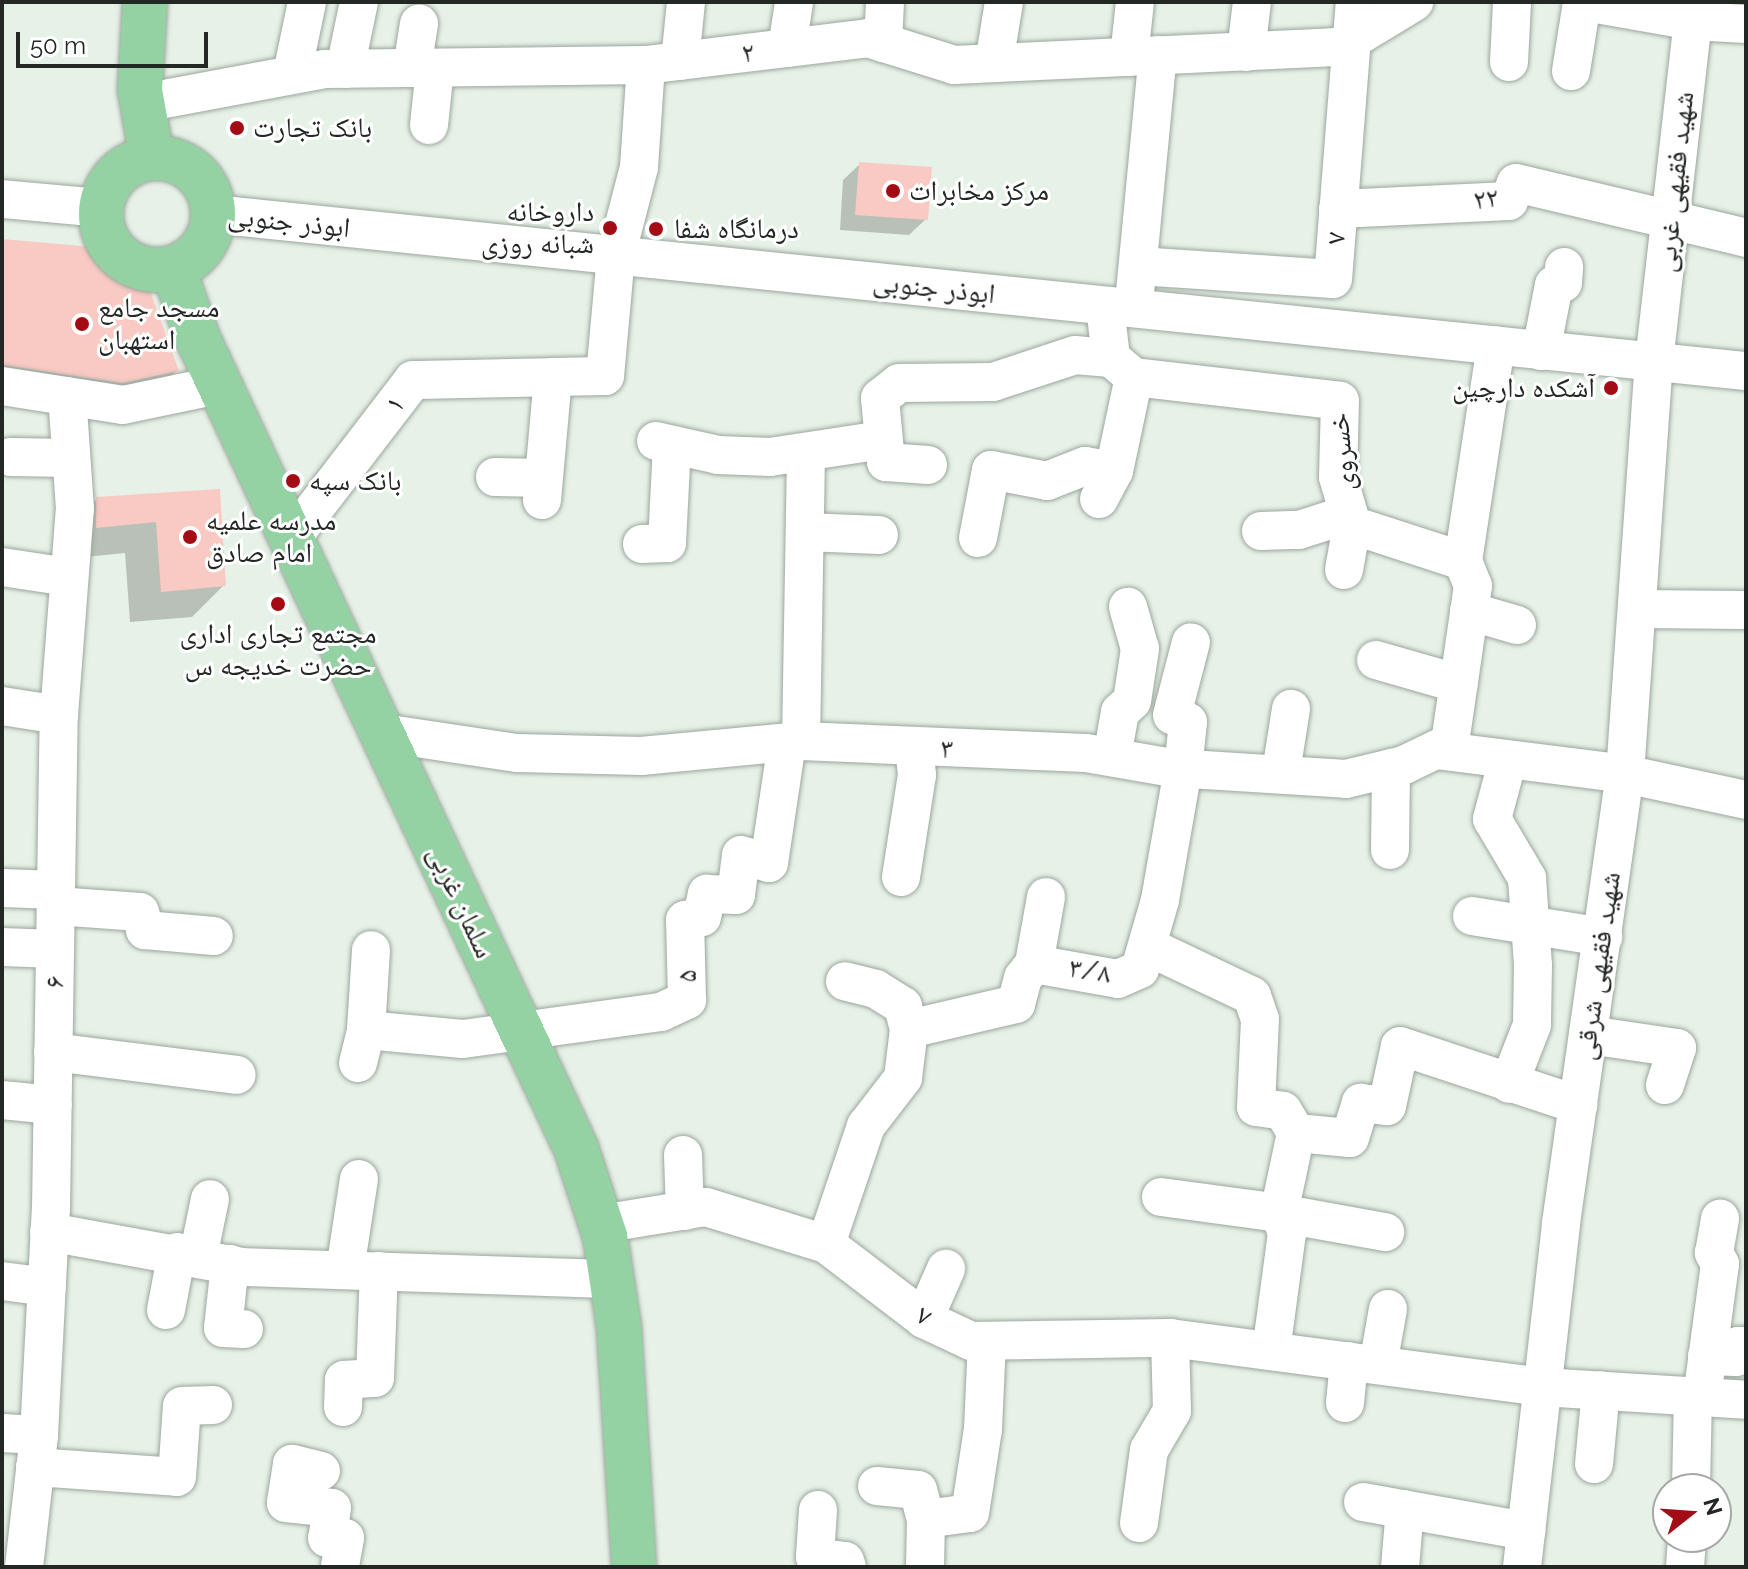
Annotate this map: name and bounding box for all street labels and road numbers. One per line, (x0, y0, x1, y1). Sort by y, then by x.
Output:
street label: ۲ (740, 36, 756, 70)
street label: شهید فقیهی غربی (1649, 90, 1701, 274)
street label: ۲۲ (1471, 181, 1501, 217)
street label: ابوذر جنوبی (226, 199, 352, 245)
street label: ۷ (1319, 231, 1353, 245)
street label: ابوذر جنوبی (871, 265, 997, 311)
street label: ۱ (378, 389, 412, 419)
street label: خسروی (1322, 412, 1362, 492)
street label: ۳ (940, 732, 954, 766)
street label: سلمان غربی (420, 841, 502, 963)
street label: شهید فقیهی شرقی (1568, 870, 1628, 1062)
street label: ۳/۸ (1067, 951, 1113, 991)
street label: ۵ (670, 970, 704, 982)
street label: ۶ (38, 975, 72, 989)
street label: ۷ (910, 1298, 938, 1334)

